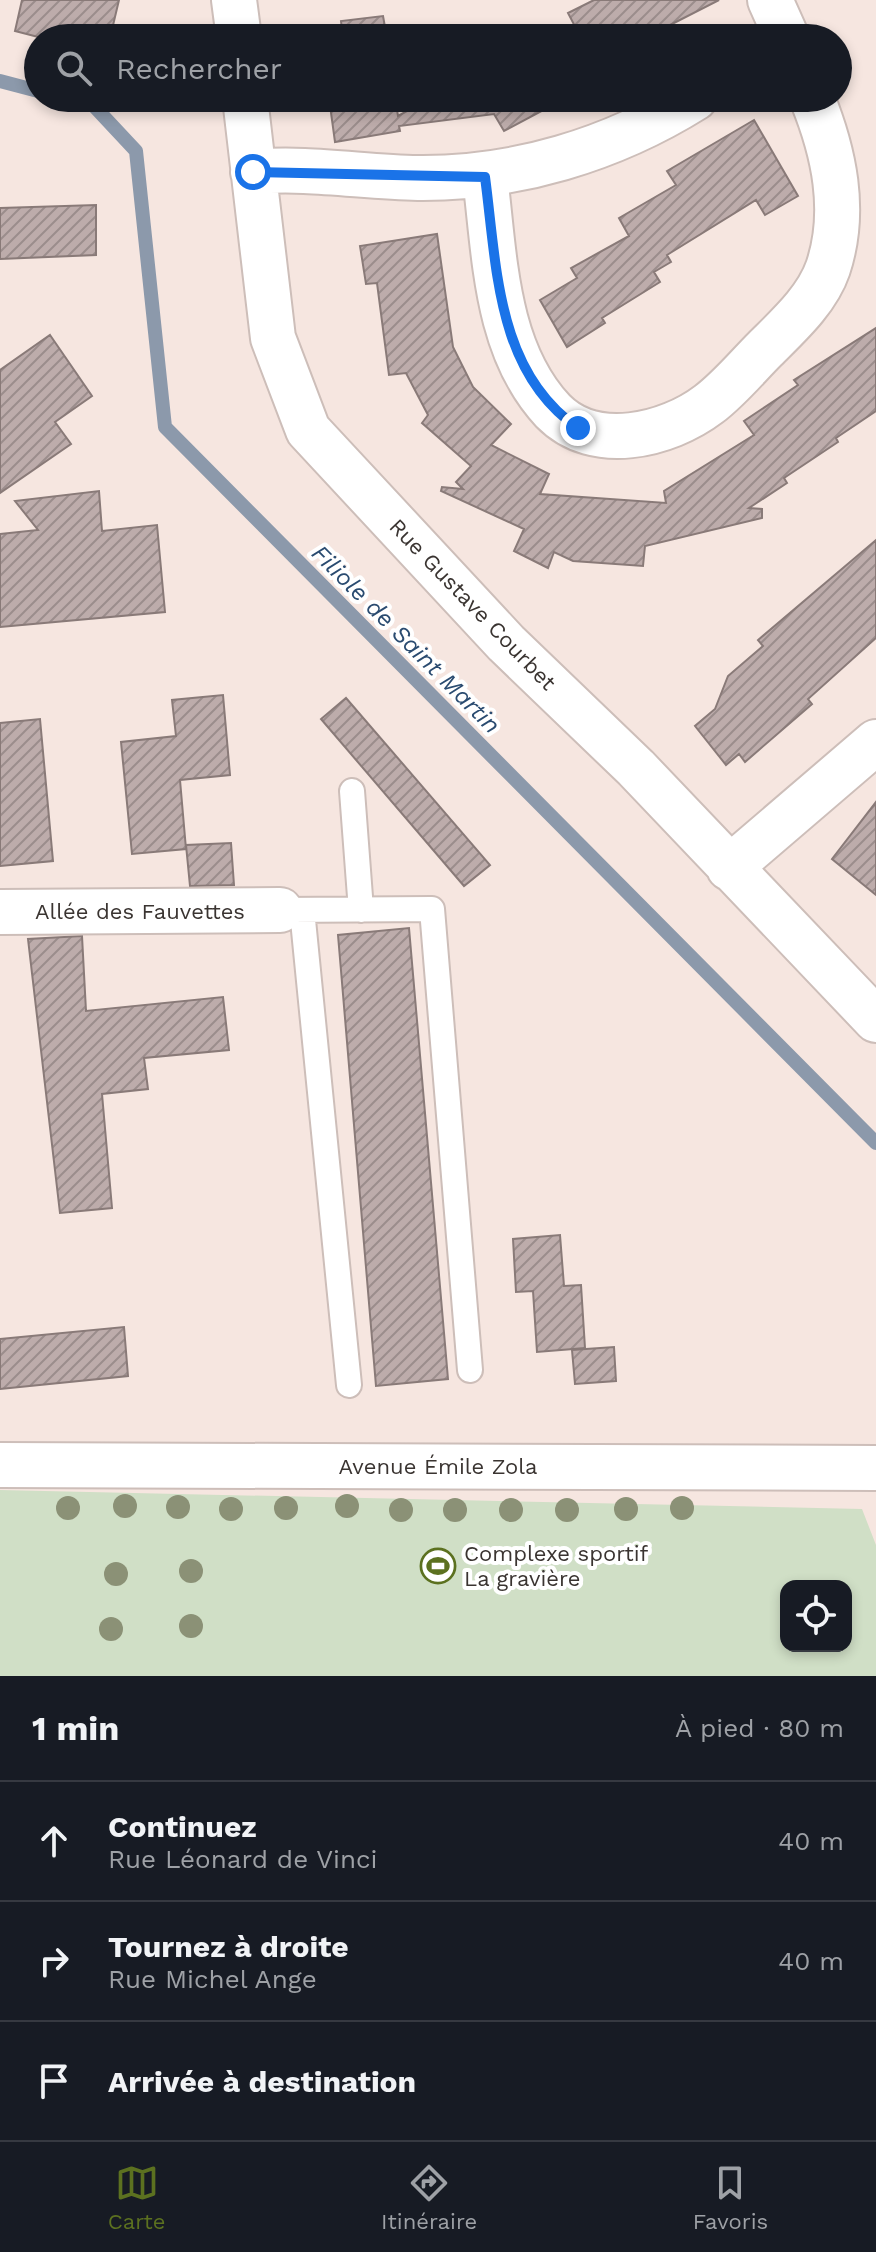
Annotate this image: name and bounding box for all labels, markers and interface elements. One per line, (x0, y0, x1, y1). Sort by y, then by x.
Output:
search box (24, 24, 852, 112)
icon: search (52, 46, 96, 90)
text: Rechercher (116, 51, 282, 86)
route start (235, 154, 271, 190)
route end (560, 410, 596, 446)
street label: Rue Gustave Courbet (384, 514, 561, 695)
water label: Filiole de Saint Martin (306, 539, 506, 739)
street label: Allée des Fauvettes (35, 899, 245, 924)
street label: Avenue Émile Zola (339, 1454, 537, 1479)
place label: Complexe sportif La gravière (464, 1541, 649, 1591)
sports icon: Complexe sportif La gravière (419, 1547, 457, 1585)
map controls (780, 1580, 852, 1652)
button: locate (780, 1580, 852, 1652)
text: 1 min (32, 1708, 119, 1748)
text: À pied · 80 m (675, 1713, 844, 1743)
text: Continuez (108, 1809, 257, 1844)
icon: ahead (32, 1819, 76, 1863)
text: 40 m (778, 1826, 844, 1856)
text: Rue Léonard de Vinci (108, 1844, 377, 1874)
text: Tournez à droite (108, 1929, 349, 1964)
icon: right (32, 1939, 76, 1983)
text: 40 m (778, 1946, 844, 1976)
text: Rue Michel Ange (108, 1964, 317, 1994)
icon: arrive (32, 2059, 76, 2103)
text: Arrivée à destination (108, 2064, 416, 2099)
tab: Carte (108, 2161, 166, 2234)
tab: Itinéraire (381, 2161, 477, 2234)
tab: Favoris (693, 2161, 768, 2234)

